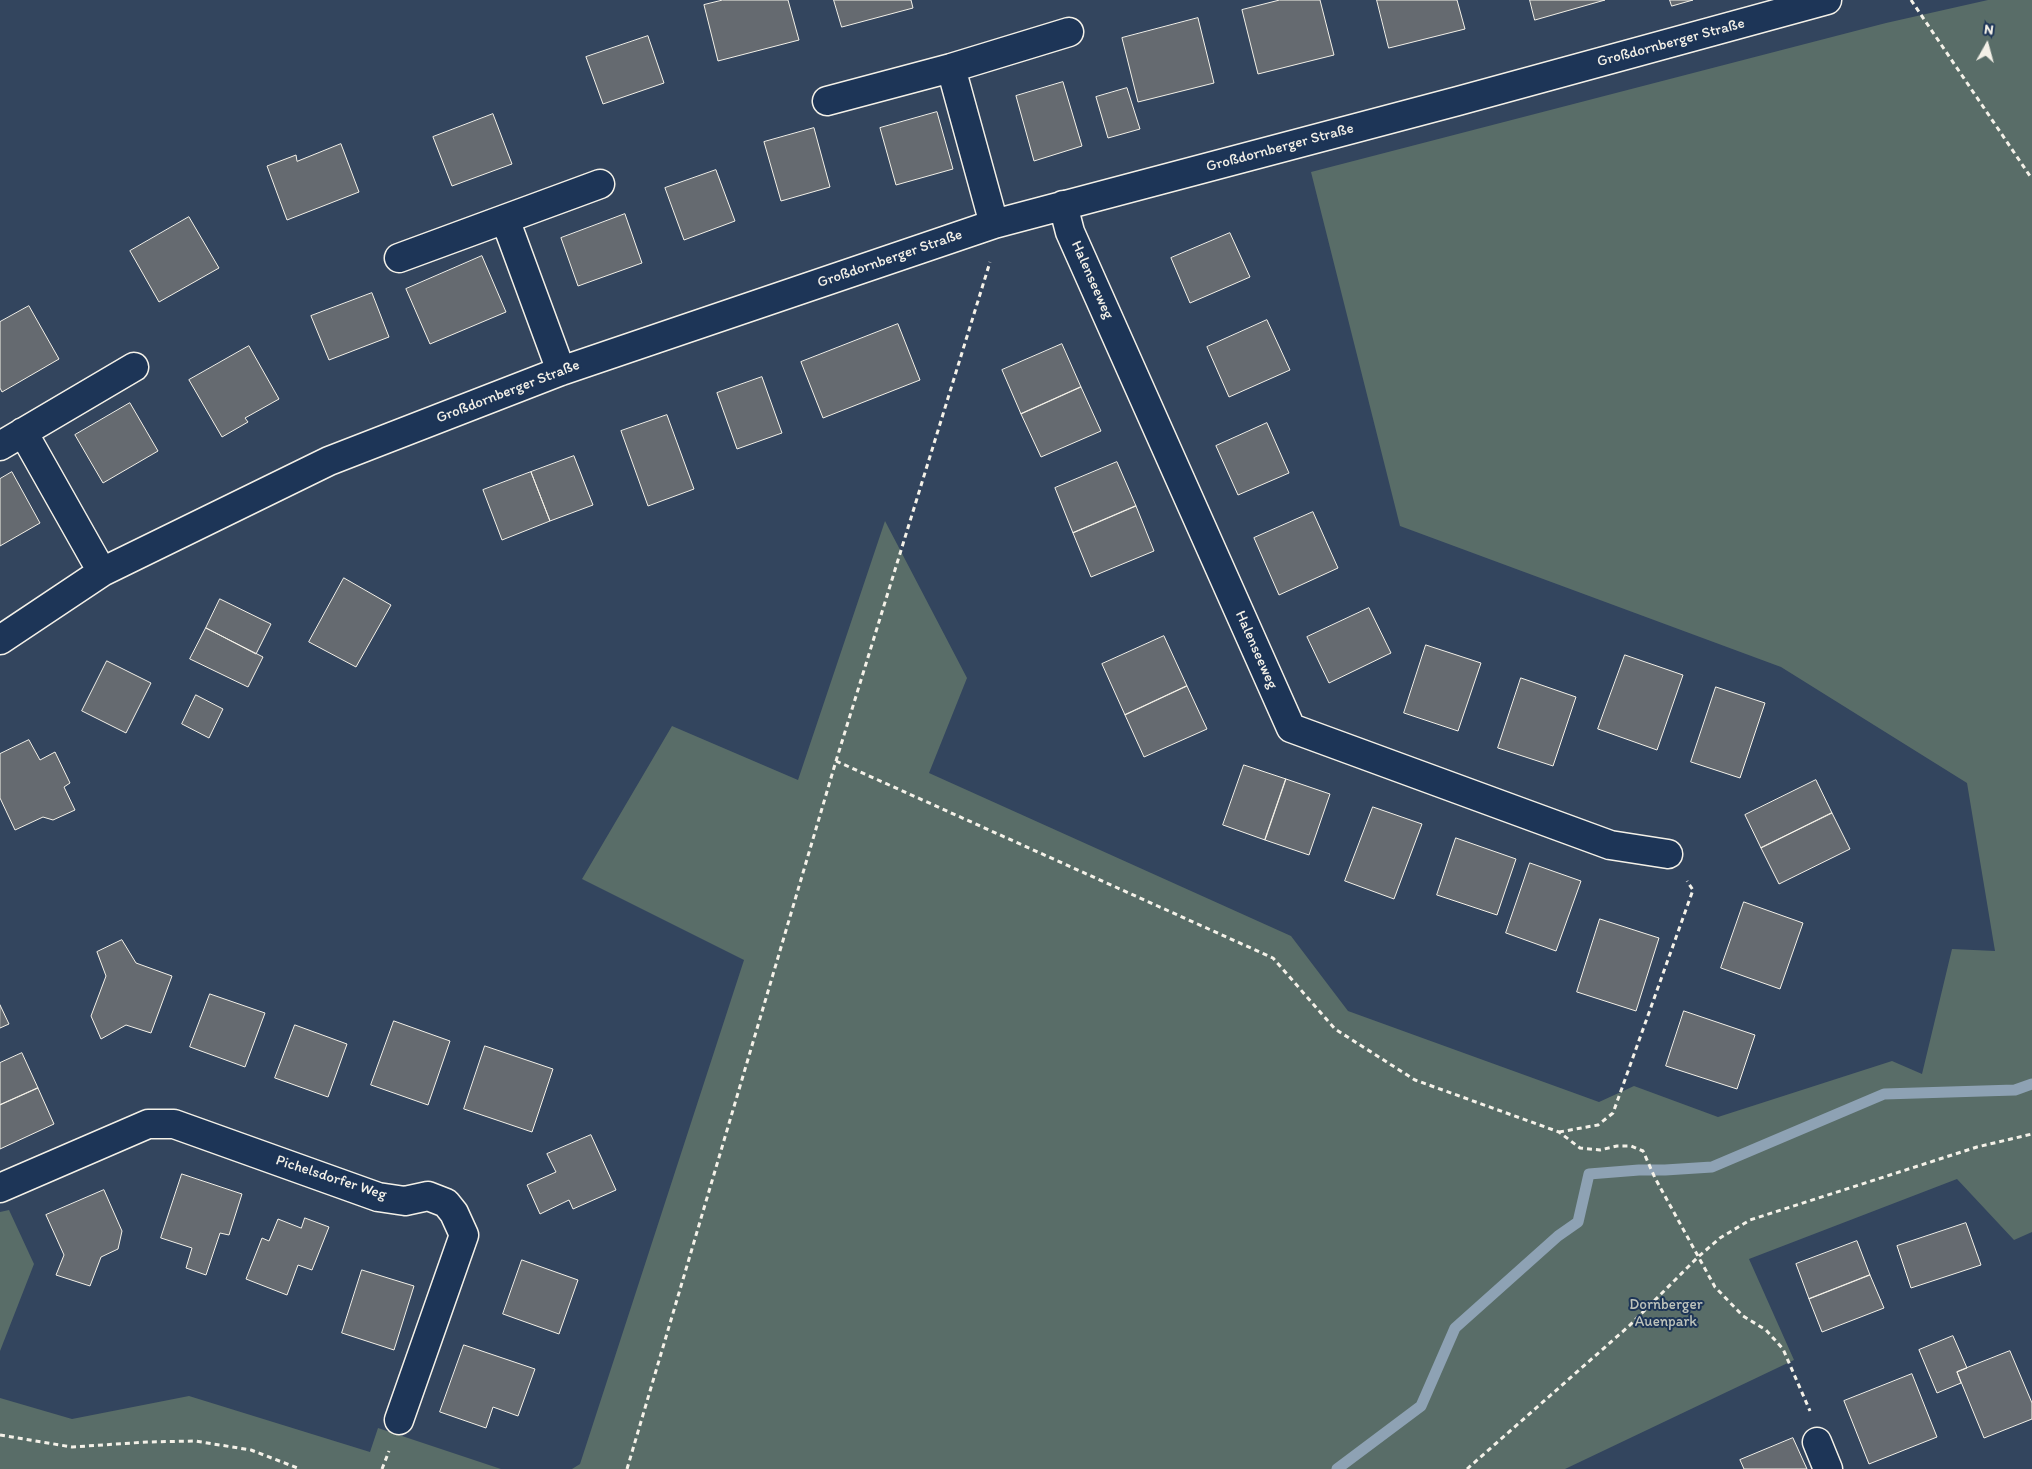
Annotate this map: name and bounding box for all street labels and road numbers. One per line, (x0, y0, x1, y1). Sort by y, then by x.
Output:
street label: Großdornberger Straße (1595, 15, 1747, 71)
street label: Großdornberger Straße (1204, 120, 1356, 176)
street label: Großdornberger Straße (815, 226, 965, 292)
street label: Halenseeweg (1067, 238, 1117, 322)
street label: Großdornberger Straße (434, 356, 582, 428)
street label: Halenseeweg (1231, 608, 1281, 692)
street label: Pichelsdorfer Weg (273, 1152, 389, 1204)

